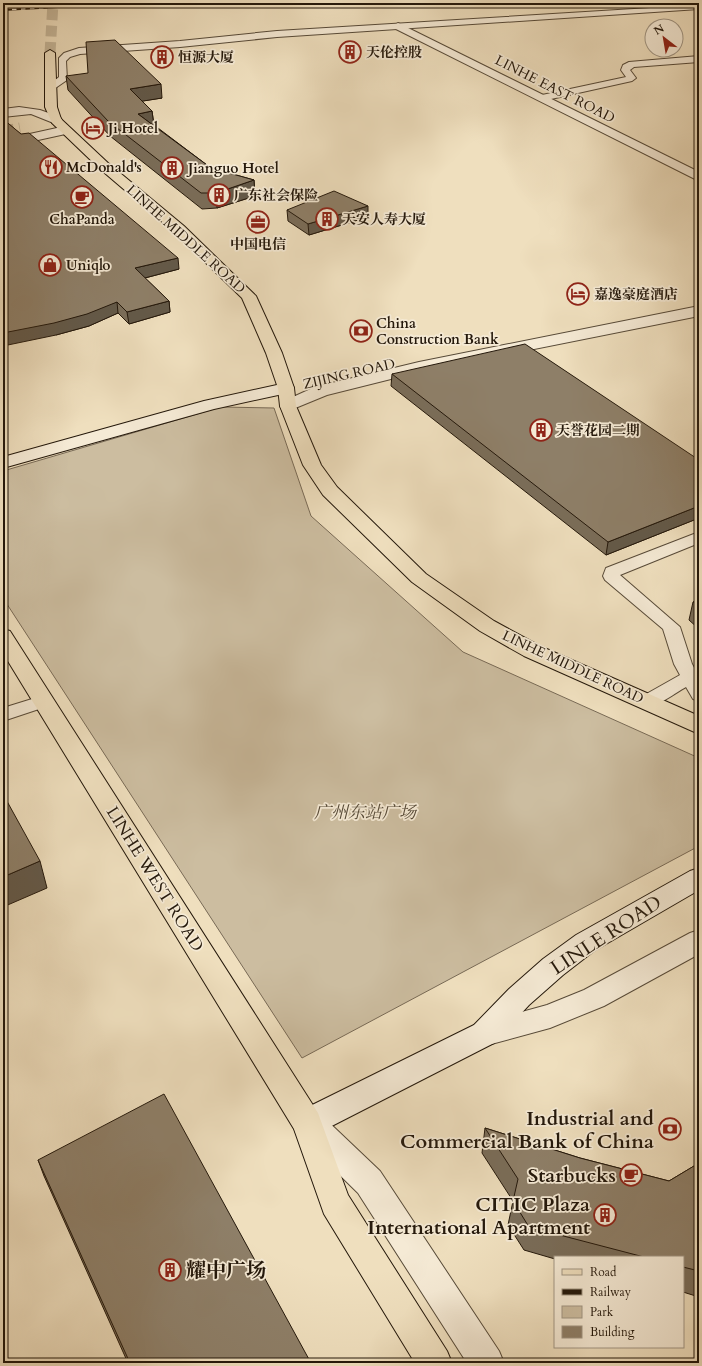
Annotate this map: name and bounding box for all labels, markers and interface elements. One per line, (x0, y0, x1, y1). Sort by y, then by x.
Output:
north arrow (644, 18, 684, 58)
text: N (651, 21, 667, 39)
building icon: 天伦控股 (337, 39, 363, 65)
place label: 天伦控股 (366, 43, 422, 62)
building icon: 恒源大厦 (149, 44, 175, 70)
place label: 恒源大厦 (178, 48, 234, 67)
street label: LINHE EAST ROAD (492, 51, 618, 127)
hotel icon: Ji Hotel (80, 115, 106, 141)
place label: Ji Hotel (106, 119, 158, 138)
restaurant icon: McDonald's (38, 154, 64, 180)
building icon: Jianguo Hotel (159, 155, 185, 181)
place label: McDonald's (66, 158, 142, 177)
place label: Jianguo Hotel (186, 159, 279, 178)
street label: LINHE MIDDLE ROAD (122, 180, 250, 298)
building icon: 广东社会保险 (206, 182, 232, 208)
cafe icon: ChaPanda (69, 184, 95, 210)
place label: 广东社会保险 (234, 186, 318, 205)
building icon: 天安人寿大厦 (314, 206, 340, 232)
office icon: 中国电信 (245, 209, 271, 235)
place label: ChaPanda (49, 210, 115, 229)
place label: 天安人寿大厦 (342, 210, 426, 229)
place label: 中国电信 (230, 235, 286, 254)
shop icon: Uniqlo (37, 252, 63, 278)
place label: Uniqlo (66, 256, 111, 275)
hotel icon: 嘉逸豪庭酒店 (565, 281, 591, 307)
place label: 嘉逸豪庭酒店 (594, 285, 678, 304)
place label: China Construction Bank (376, 314, 499, 349)
bank icon: China Construction Bank (348, 318, 374, 344)
street label: ZIJING ROAD (301, 354, 397, 394)
building icon: 天誉花园二期 (528, 417, 554, 443)
place label: 天誉花园二期 (556, 421, 640, 440)
street label: LINHE MIDDLE ROAD (499, 626, 647, 708)
park label: 广州东站广场 (314, 801, 418, 824)
street label: LINHE WEST ROAD (101, 802, 209, 956)
street label: LINLE ROAD (545, 889, 667, 981)
place label: Industrial and Commercial Bank of China (400, 1105, 655, 1155)
bank icon: Industrial and Commercial Bank of China (657, 1116, 683, 1142)
place label: Starbucks (528, 1162, 616, 1189)
cafe icon: Starbucks (618, 1162, 644, 1188)
place label: CITIC Plaza International Apartment (367, 1191, 590, 1241)
building icon: CITIC Plaza International Apartment (592, 1202, 618, 1228)
legend (554, 1256, 684, 1348)
building icon: 耀中广场 (157, 1257, 183, 1283)
place label: 耀中广场 (186, 1257, 266, 1284)
text: Road (590, 1264, 617, 1280)
text: Railway (590, 1284, 632, 1300)
text: Park (590, 1304, 614, 1320)
text: Building (590, 1324, 635, 1340)

